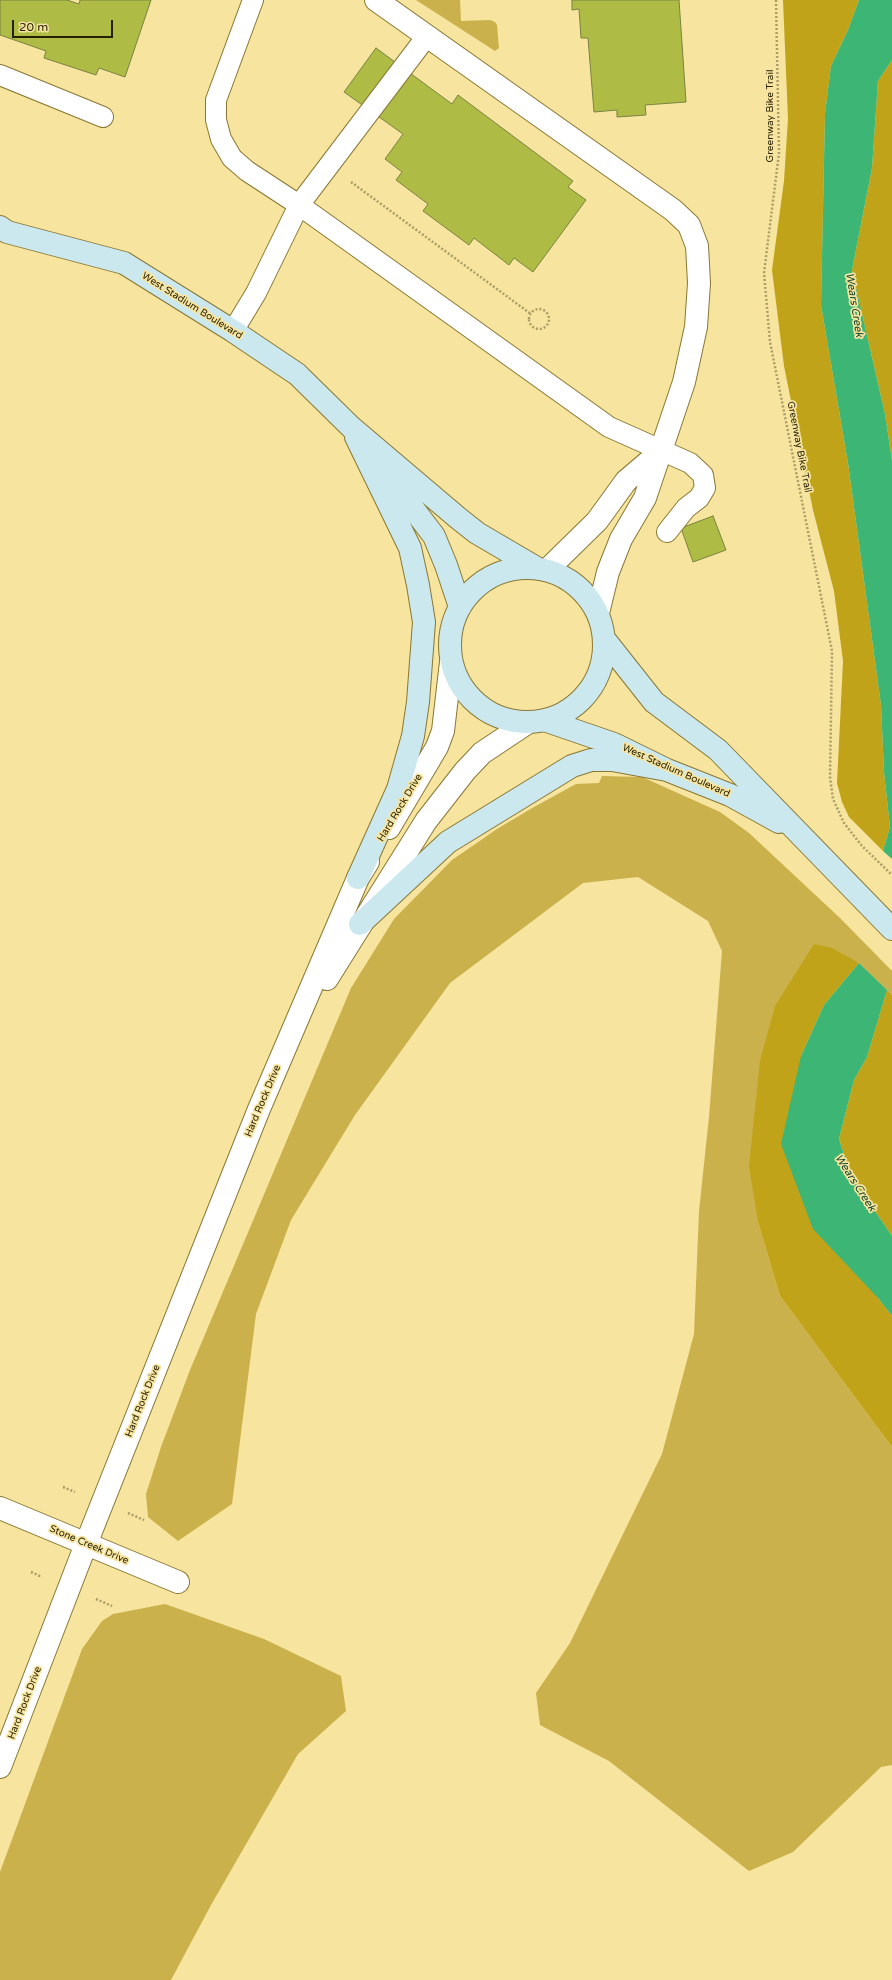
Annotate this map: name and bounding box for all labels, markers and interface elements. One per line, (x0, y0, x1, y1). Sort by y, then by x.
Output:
scale bar (14, 12, 115, 38)
text: 20 m (19, 20, 48, 34)
street label: Greenway Bike Trail (764, 70, 776, 162)
street label: West Stadium Boulevard (139, 270, 245, 342)
water label: Wears Creek (842, 272, 866, 338)
street label: Greenway Bike Trail (784, 400, 814, 494)
street label: West Stadium Boulevard (620, 742, 732, 800)
street label: Hard Rock Drive (375, 772, 425, 844)
street label: Hard Rock Drive (242, 1063, 284, 1139)
water label: Wears Creek (832, 1152, 878, 1214)
street label: Hard Rock Drive (123, 1363, 163, 1439)
street label: Stone Creek Drive (48, 1523, 130, 1567)
street label: Hard Rock Drive (6, 1665, 44, 1741)

